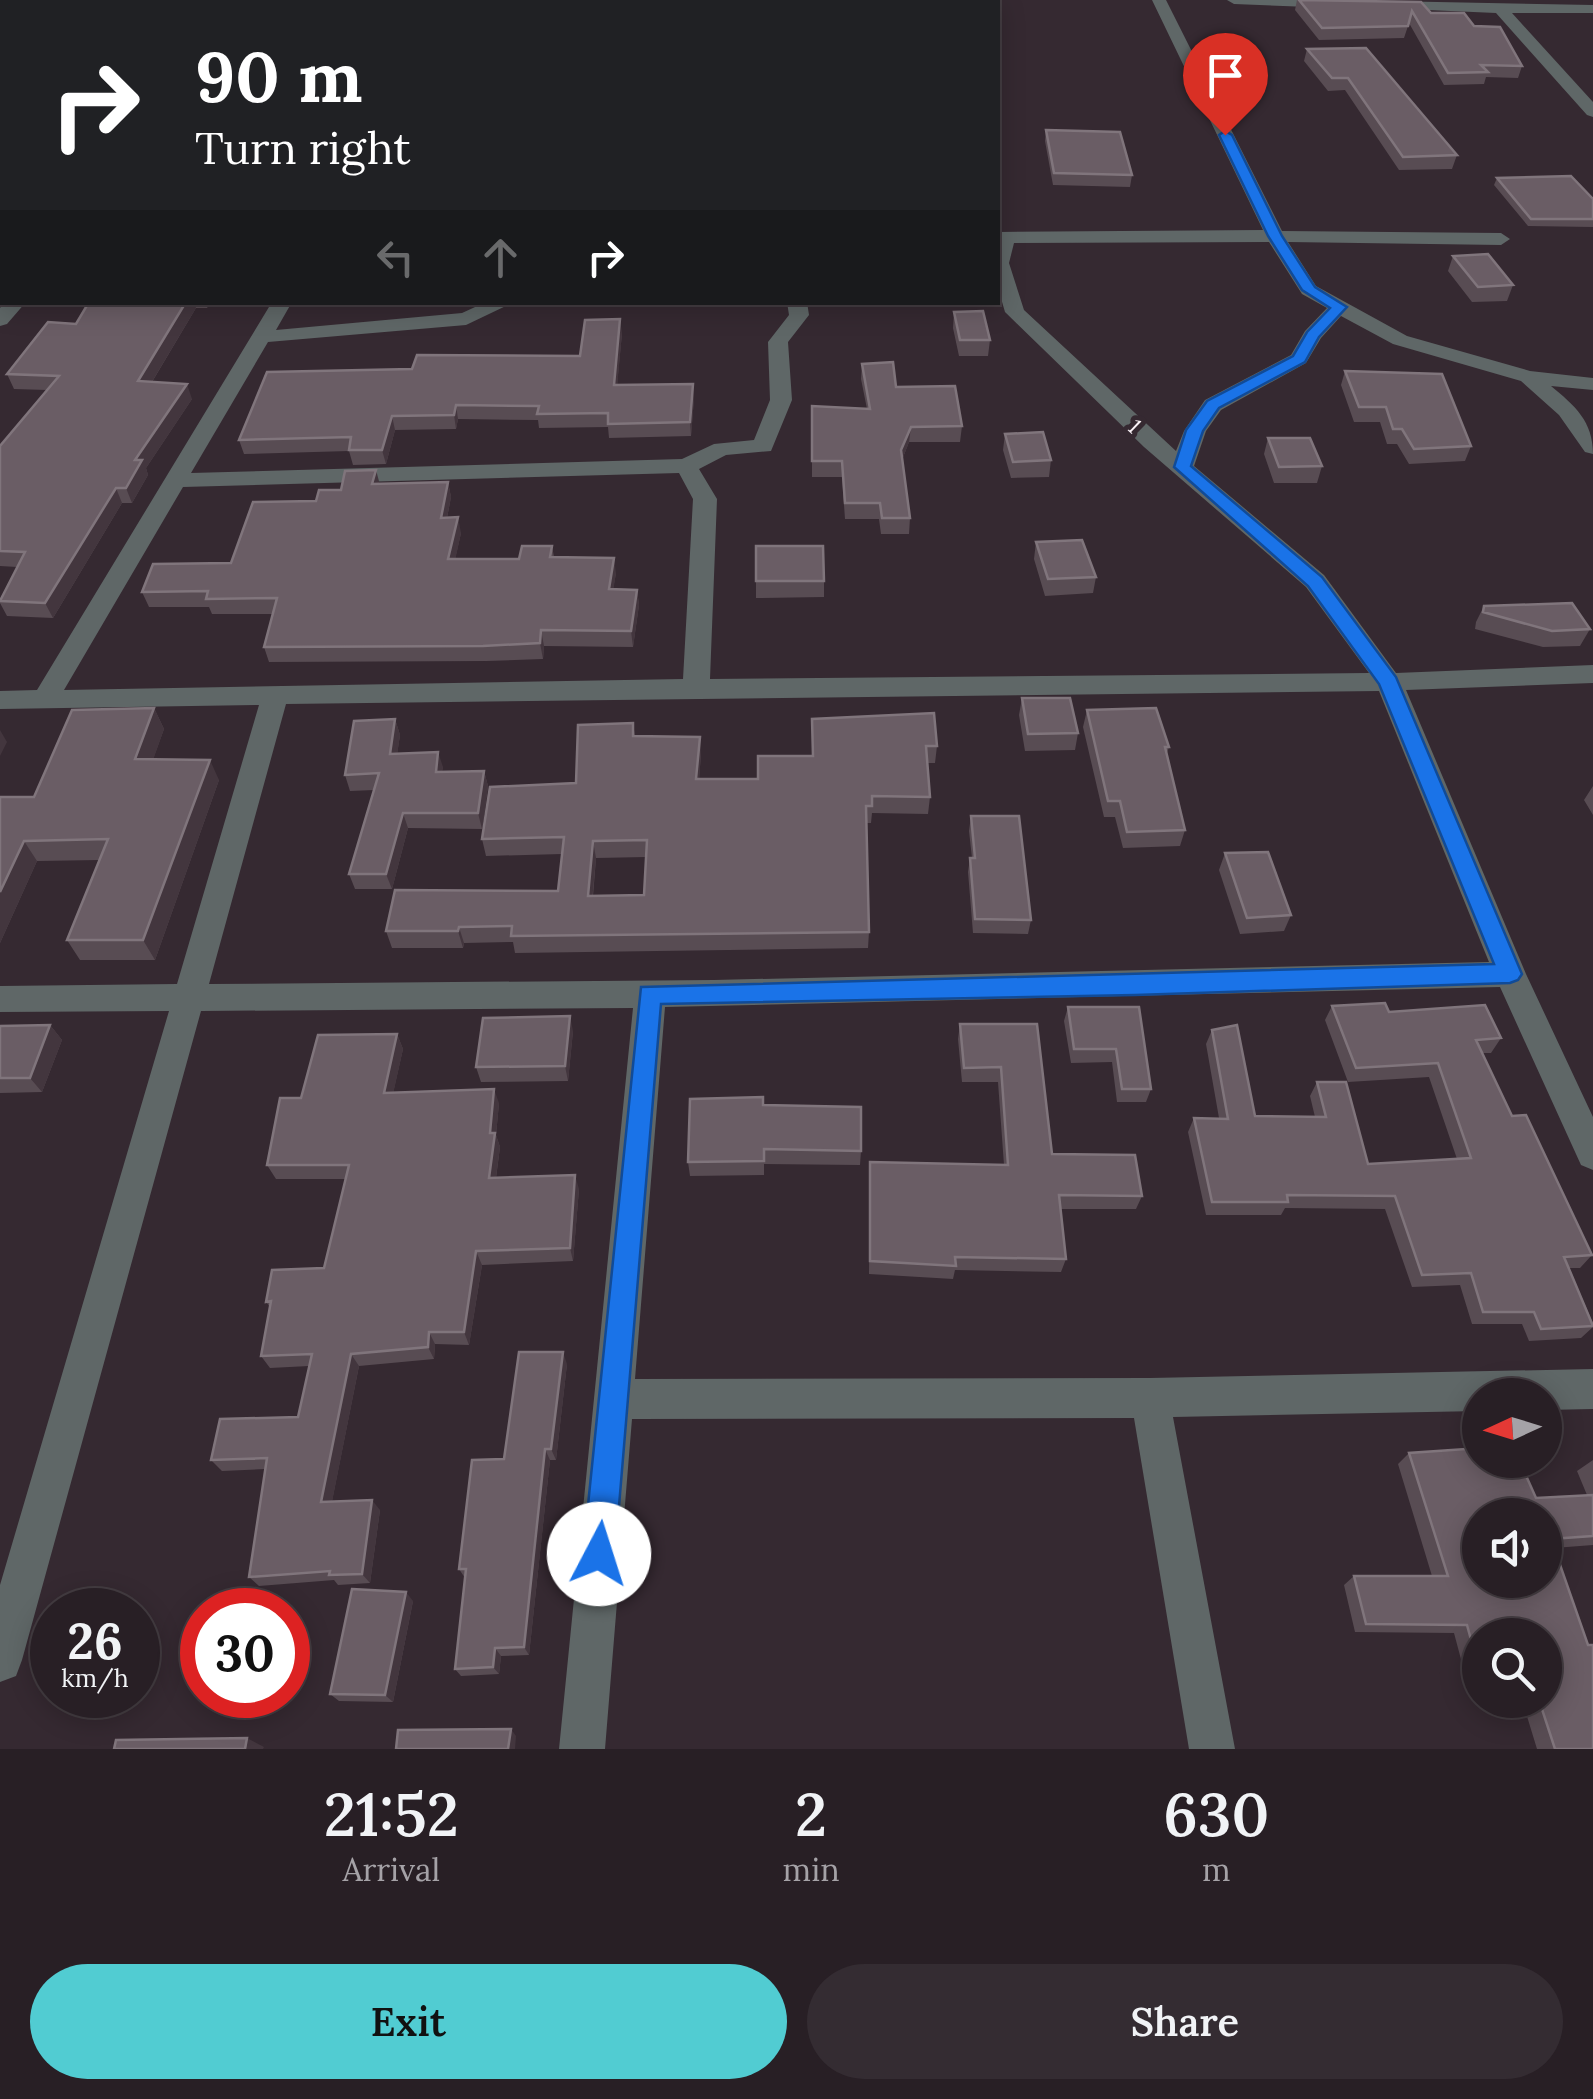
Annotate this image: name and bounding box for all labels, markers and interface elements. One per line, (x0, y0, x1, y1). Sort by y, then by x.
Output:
text: 90 m (195, 32, 363, 121)
pin (1183, 33, 1268, 136)
icon: right (30, 40, 160, 170)
icon: arrive (1198, 48, 1253, 103)
text: Turn right (195, 119, 411, 176)
icon: left (368, 230, 423, 285)
icon: ahead (473, 230, 528, 285)
icon: right (578, 230, 633, 285)
street label: 1 (1122, 413, 1148, 439)
north arrow (1462, 1378, 1562, 1478)
map controls (1462, 1378, 1562, 1718)
button: sound (1462, 1498, 1562, 1598)
position arrow (547, 1502, 651, 1606)
speed limit sign: 30 (180, 1588, 310, 1718)
text: 26 (67, 1609, 123, 1673)
button: search (1462, 1618, 1562, 1718)
text: km/h (61, 1662, 129, 1694)
text: 21:52 (324, 1776, 459, 1852)
text: 2 (795, 1776, 827, 1852)
text: 630 (1163, 1776, 1269, 1852)
text: Arrival (342, 1849, 440, 1890)
text: min (783, 1849, 840, 1890)
text: m (1202, 1849, 1231, 1890)
button: Exit (30, 1964, 787, 2079)
button: Share (807, 1964, 1563, 2079)

